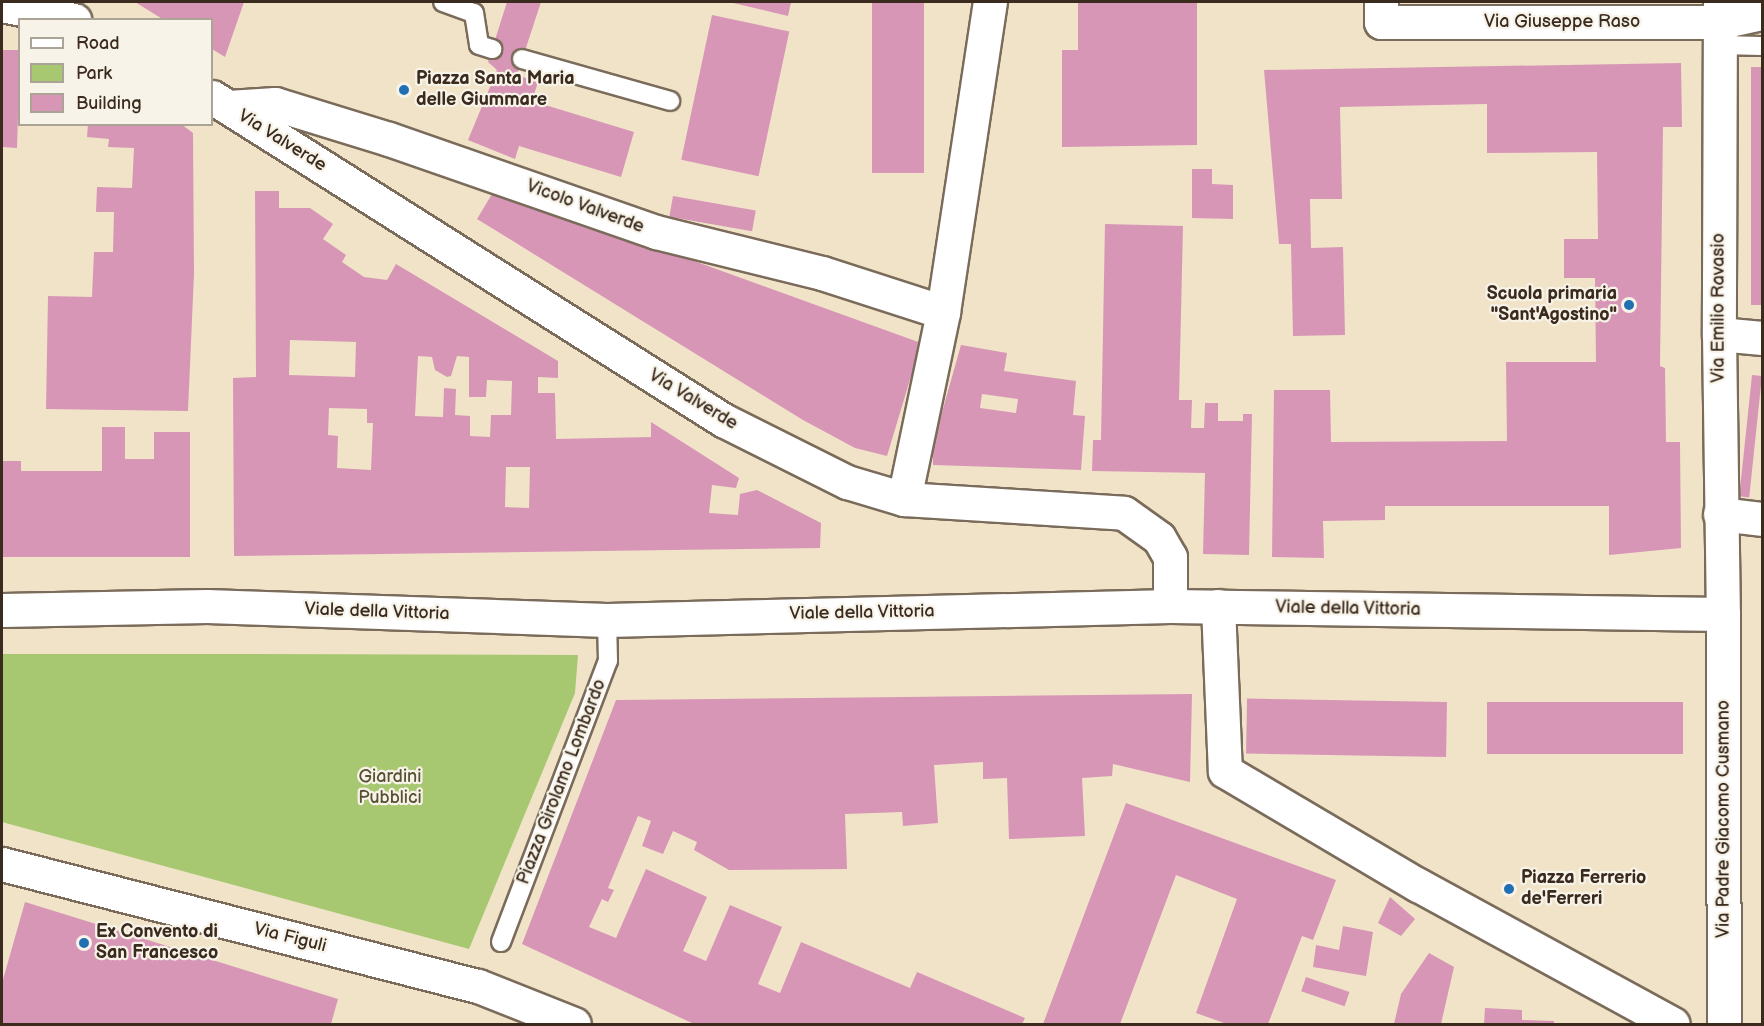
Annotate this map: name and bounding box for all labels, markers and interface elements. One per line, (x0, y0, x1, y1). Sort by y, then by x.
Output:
street label: Via Giuseppe Raso (1484, 11, 1640, 33)
legend (18, 18, 213, 126)
text: Road (76, 33, 120, 54)
text: Park (76, 63, 112, 84)
place label: Piazza Santa Maria delle Giummare (416, 69, 574, 112)
marker: Piazza Santa Maria delle Giummare (397, 83, 411, 97)
text: Building (76, 93, 142, 114)
street label: Via Valverde (234, 105, 330, 177)
street label: Vicolo Valverde (523, 176, 647, 238)
street label: Via Emilio Ravasio (1708, 233, 1730, 383)
place label: Scuola primaria "Sant'Agostino" (1487, 284, 1617, 326)
marker: Scuola primaria "Sant'Agostino" (1622, 298, 1636, 312)
street label: Via Valverde (644, 365, 742, 435)
street label: Viale della Vittoria (1275, 597, 1421, 621)
street label: Viale della Vittoria (304, 599, 450, 625)
street label: Viale della Vittoria (789, 601, 935, 625)
street label: Piazza Girolamo Lombardo (513, 676, 611, 888)
street label: Via Padre Giacomo Cusmano (1713, 700, 1735, 938)
park label: Giardini Pubblici (358, 767, 422, 810)
place label: Piazza Ferrerio de'Ferreri (1521, 868, 1646, 910)
marker: Piazza Ferrerio de'Ferreri (1502, 882, 1516, 896)
street label: Via Figuli (252, 919, 328, 957)
place label: Ex Convento di San Francesco (96, 922, 218, 964)
marker: Ex Convento di San Francesco (77, 936, 91, 950)

